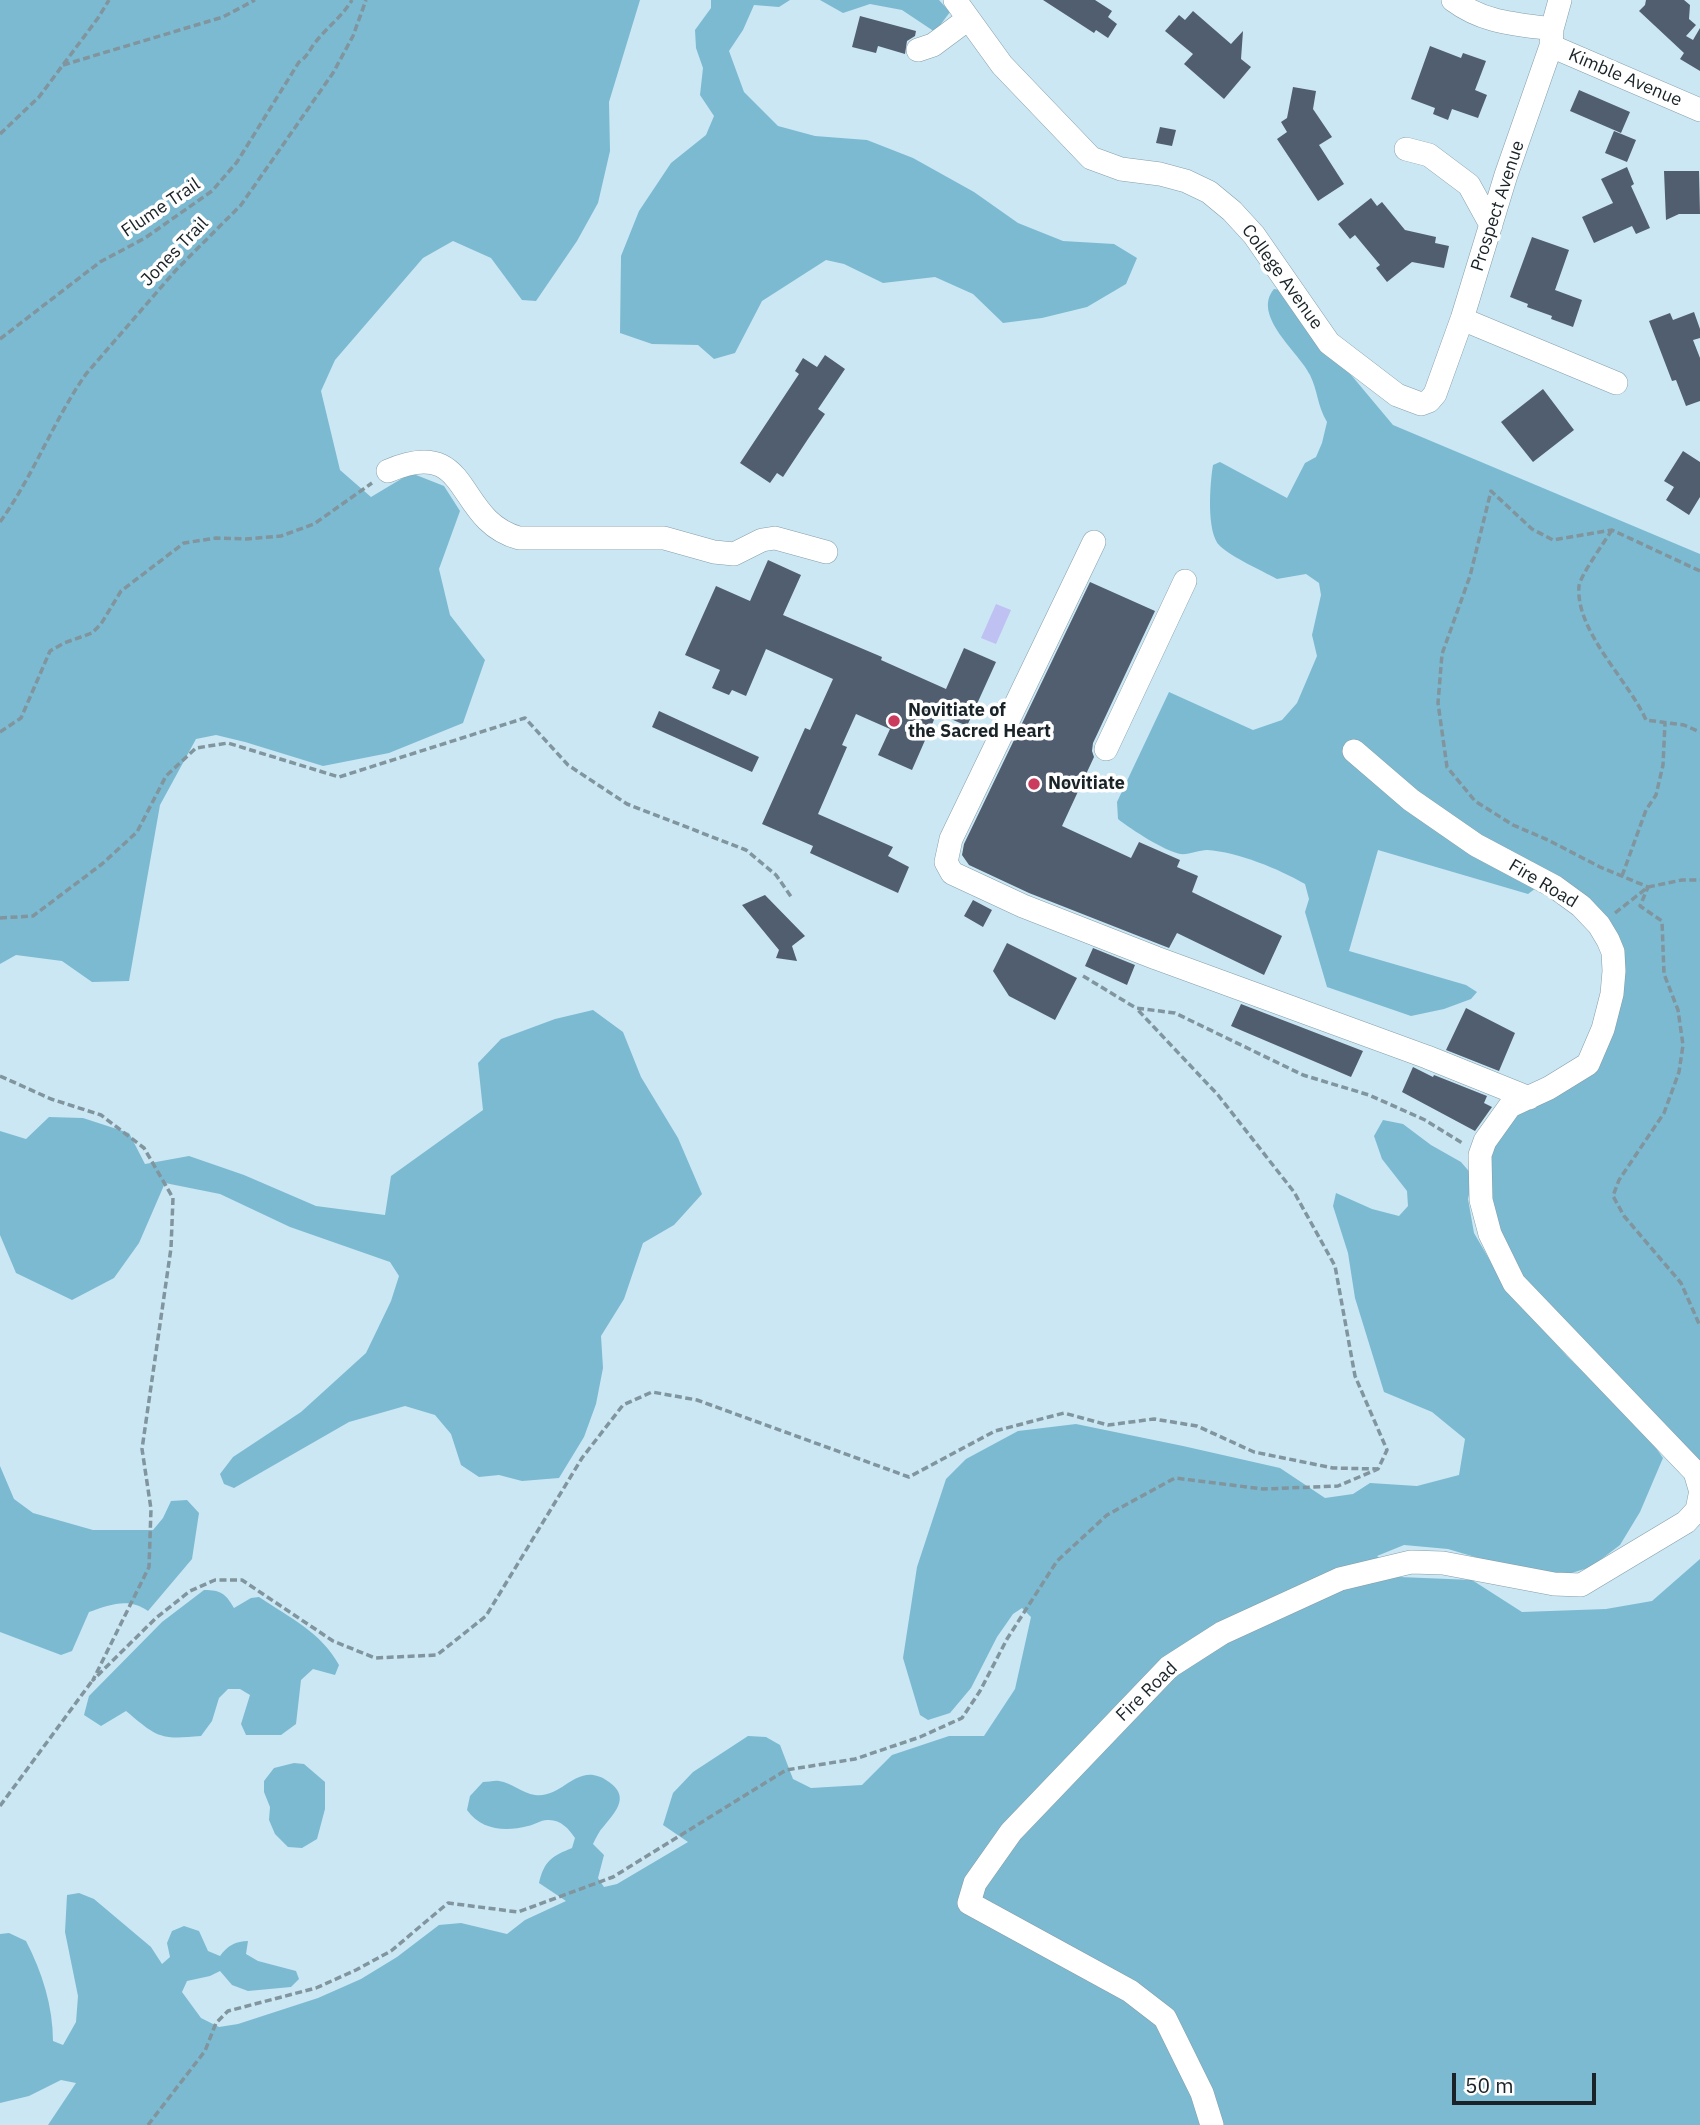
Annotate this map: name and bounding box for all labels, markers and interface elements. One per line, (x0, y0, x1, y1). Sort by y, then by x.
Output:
street label: Kimble Avenue (1565, 44, 1685, 112)
street label: Prospect Avenue (1467, 138, 1529, 274)
street label: Flume Trail (118, 174, 204, 242)
street label: Jones Trail (137, 213, 213, 291)
street label: College Avenue (1237, 220, 1327, 334)
place label: Novitiate of the Sacred Heart (908, 700, 1051, 742)
marker: Novitiate of the Sacred Heart (886, 713, 902, 729)
place label: Novitiate (1048, 773, 1125, 795)
marker: Novitiate (1026, 776, 1042, 792)
street label: Fire Road (1505, 855, 1581, 913)
street label: Fire Road (1112, 1658, 1182, 1726)
scale bar (1455, 2058, 1598, 2102)
text: 50 m (1465, 2071, 1514, 2099)

